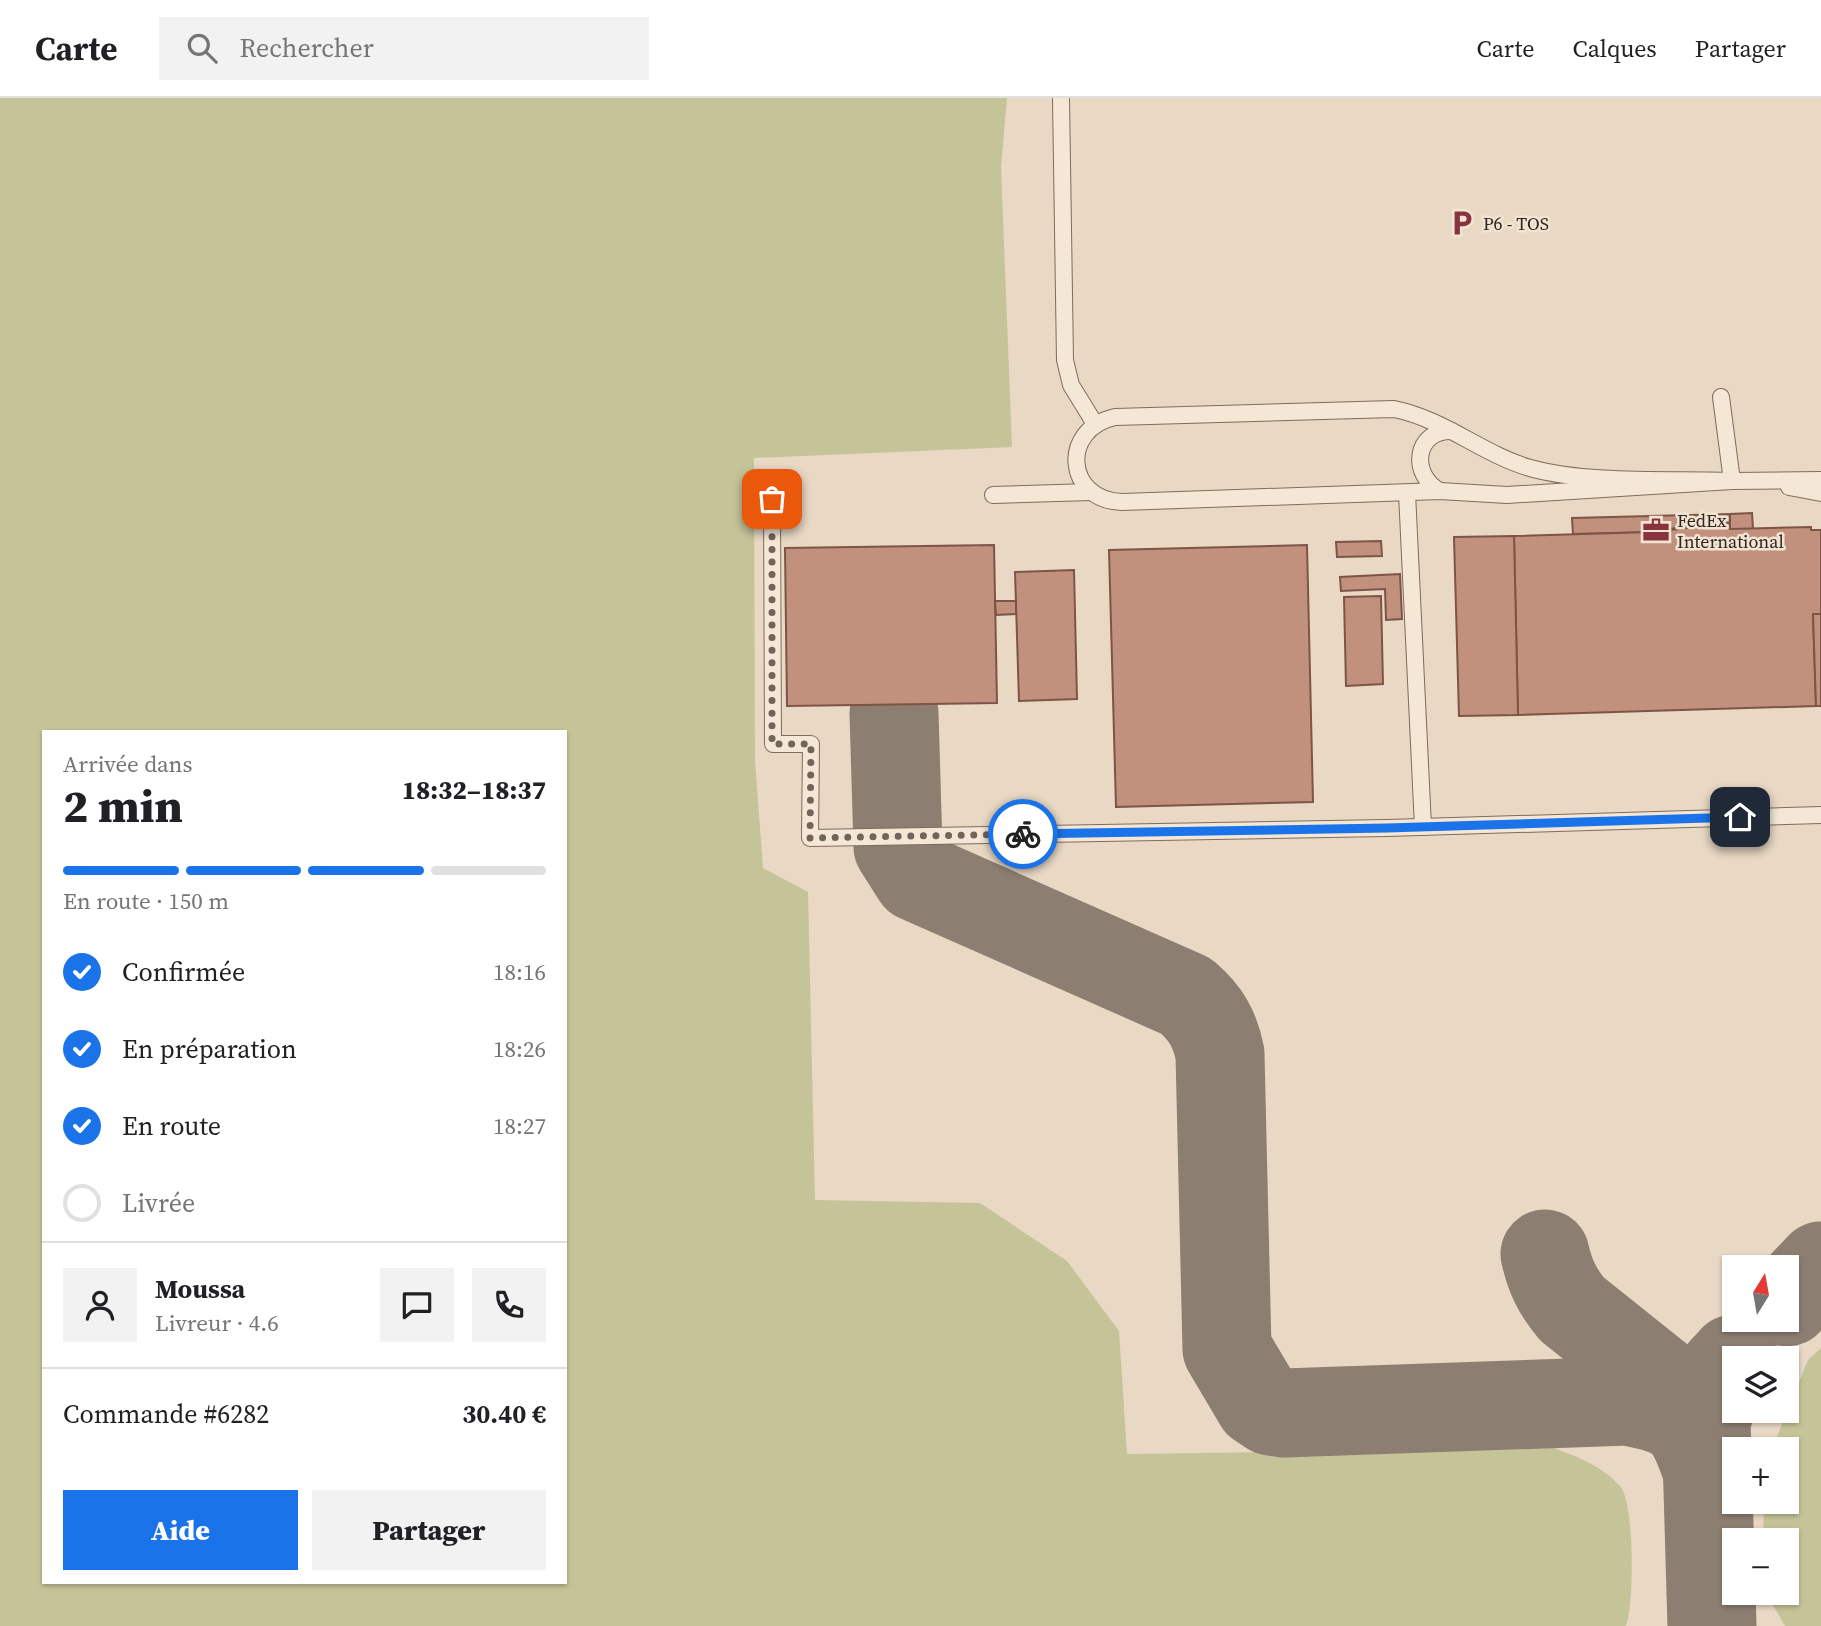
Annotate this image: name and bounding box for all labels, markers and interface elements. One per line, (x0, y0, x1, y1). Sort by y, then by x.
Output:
search box (159, 17, 649, 80)
text: Carte (35, 26, 117, 71)
icon: search (183, 29, 221, 67)
text: Rechercher (239, 30, 374, 66)
text: Carte (1477, 32, 1535, 65)
text: Calques (1573, 32, 1657, 65)
text: Partager (1695, 32, 1786, 65)
parking icon: P6 - TOS (1447, 208, 1477, 238)
place label: P6 - TOS (1483, 211, 1549, 236)
pin (742, 469, 802, 529)
icon: bag (753, 480, 791, 518)
place label: FedEx International (1677, 508, 1784, 554)
office icon: FedEx International (1641, 515, 1671, 545)
text: Arrivée dans (63, 748, 193, 780)
text: 18:32–18:37 (402, 772, 546, 808)
text: 2 min (63, 774, 183, 837)
pin (1710, 787, 1770, 847)
icon: home (1721, 798, 1759, 836)
courier (988, 799, 1058, 869)
icon: bike (1004, 815, 1042, 853)
text: En route · 150 m (63, 885, 229, 917)
icon: check (63, 953, 101, 991)
text: Confirmée (122, 954, 245, 990)
text: 18:16 (493, 956, 546, 988)
icon: check (63, 1030, 101, 1068)
text: En préparation (122, 1031, 297, 1067)
text: 18:26 (493, 1033, 546, 1065)
icon: check (63, 1107, 101, 1145)
text: En route (122, 1108, 221, 1144)
text: 18:27 (493, 1110, 546, 1142)
text: Livrée (122, 1185, 195, 1221)
north arrow (1722, 1255, 1799, 1332)
map controls (1722, 1255, 1799, 1605)
button: person (63, 1268, 137, 1342)
button: chat (380, 1268, 454, 1342)
button: phone (472, 1268, 546, 1342)
text: Moussa (155, 1271, 245, 1307)
text: Livreur · 4.6 (155, 1307, 279, 1339)
button: layers (1722, 1346, 1799, 1423)
text: Commande #6282 (63, 1396, 269, 1432)
text: 30.40 € (462, 1396, 546, 1432)
button: + (1722, 1437, 1799, 1514)
button: Aide (63, 1490, 298, 1570)
button: Partager (312, 1490, 546, 1570)
button: − (1722, 1528, 1799, 1605)

